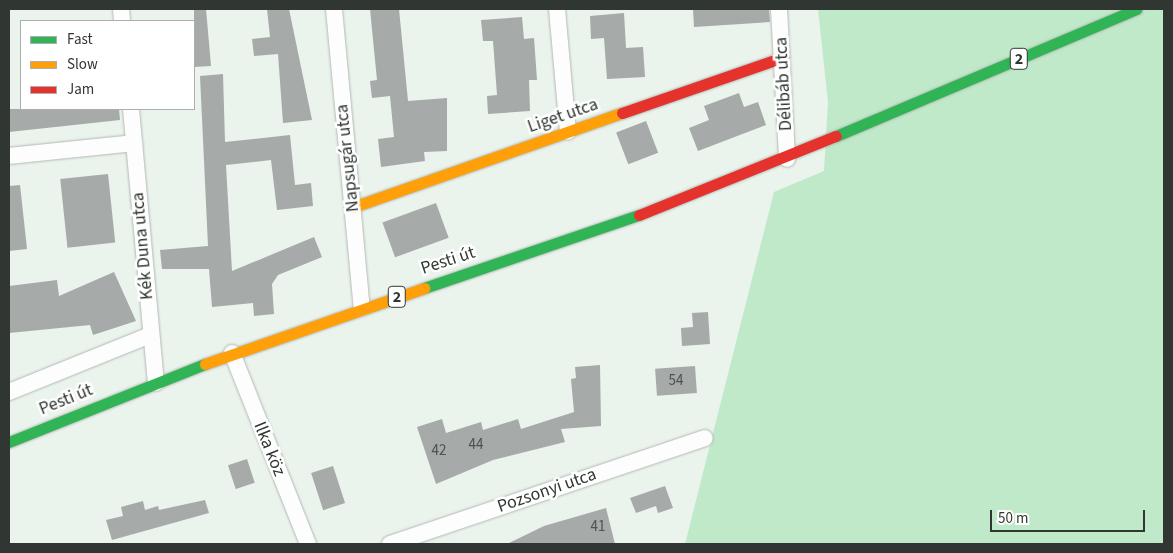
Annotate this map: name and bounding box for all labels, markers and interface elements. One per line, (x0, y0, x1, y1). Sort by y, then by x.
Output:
legend (20, 20, 195, 110)
text: Fast (67, 29, 93, 50)
street label: Délibáb utca (771, 36, 797, 132)
road number: 2 (1009, 46, 1029, 72)
text: Slow (67, 54, 98, 75)
text: Jam (67, 79, 94, 100)
street label: Liget utca (525, 94, 601, 138)
street label: Napsugár utca (332, 103, 364, 213)
street label: Kék Duna utca (128, 191, 158, 301)
street label: Pesti út (418, 242, 478, 280)
road number: 2 (387, 284, 407, 310)
house number: 54 (669, 372, 683, 390)
street label: Pesti út (36, 380, 96, 420)
street label: Ilka köz (248, 419, 290, 479)
house number: 44 (469, 436, 483, 454)
house number: 42 (432, 442, 446, 460)
street label: Pozsonyi utca (495, 464, 599, 518)
scale bar (993, 500, 1148, 532)
text: 50 m (998, 508, 1028, 529)
house number: 41 (591, 518, 605, 536)

